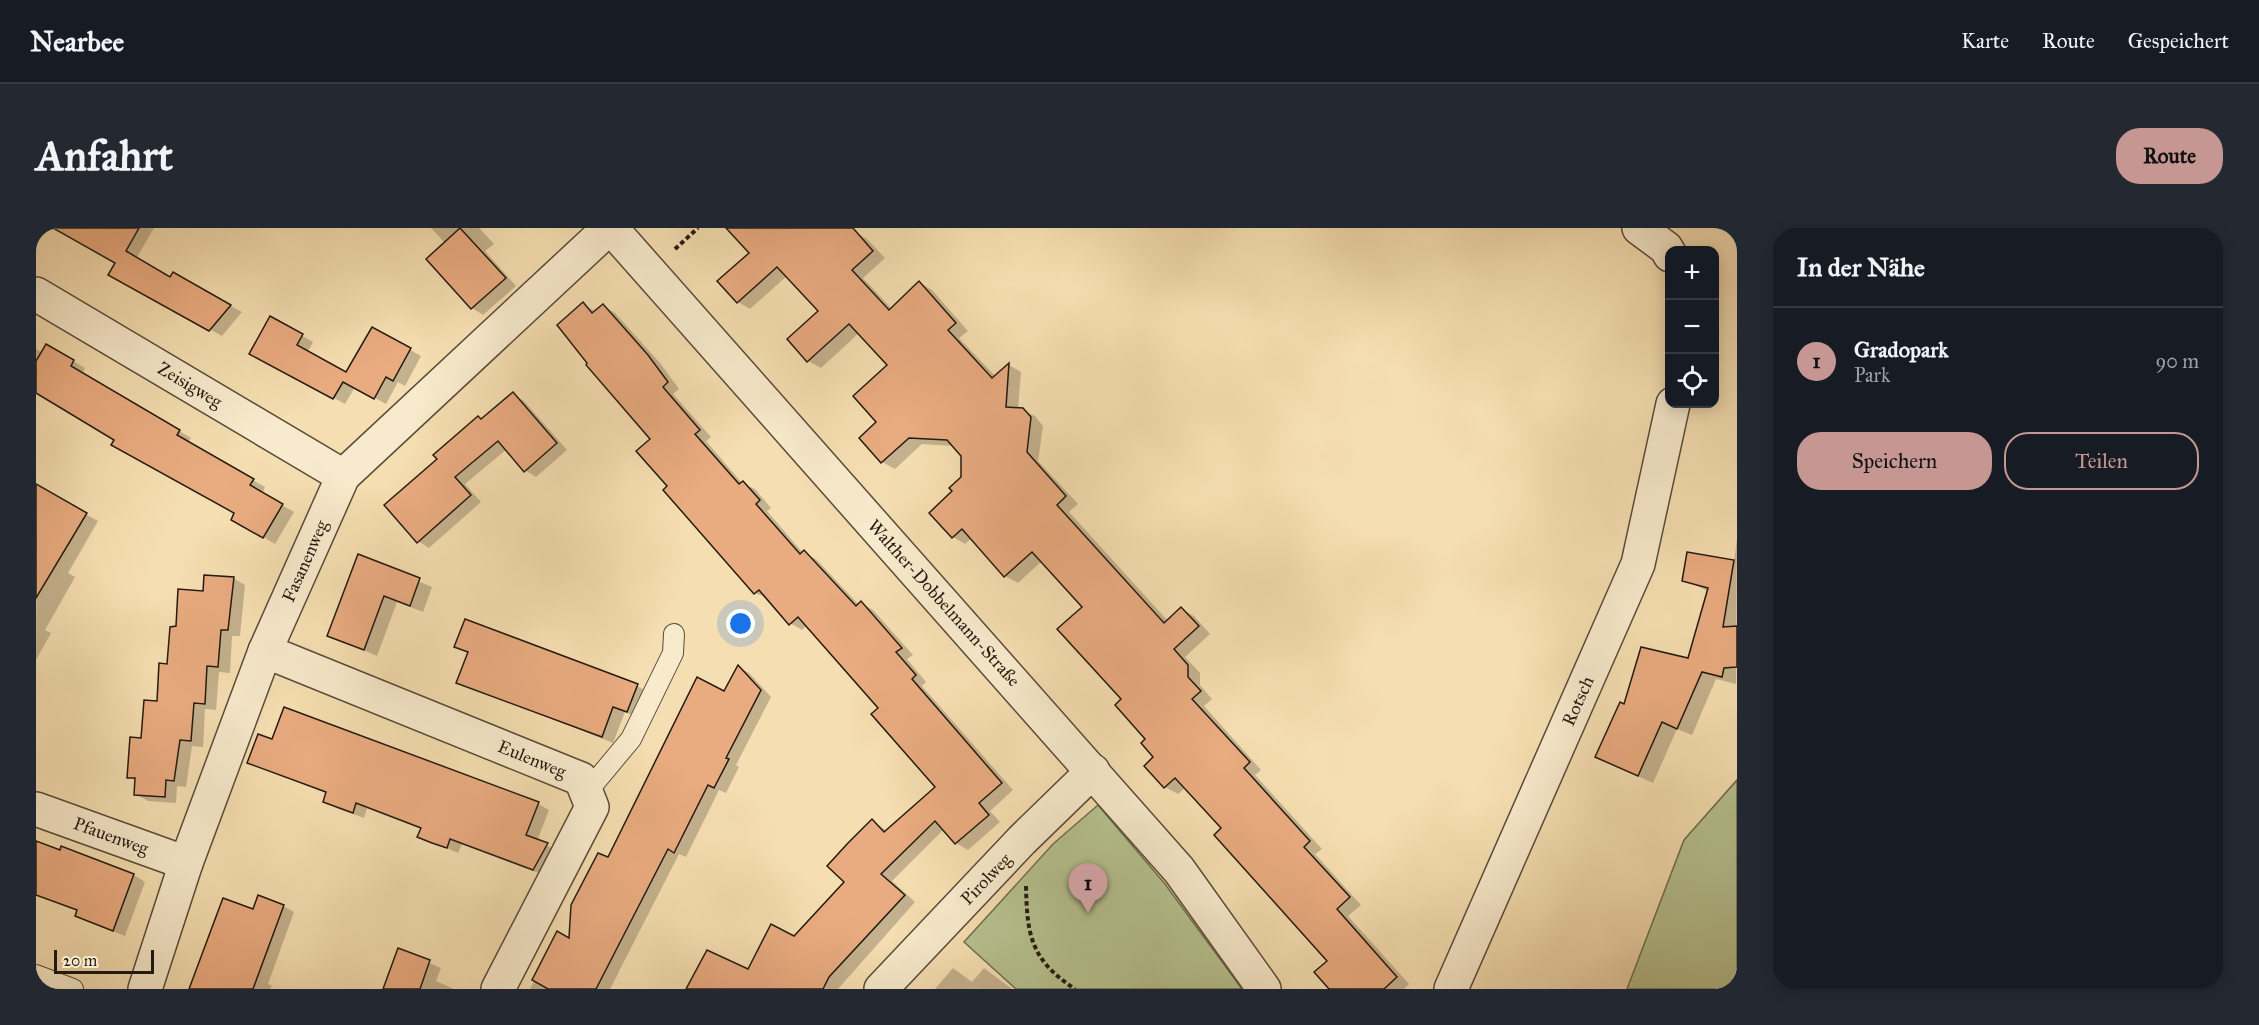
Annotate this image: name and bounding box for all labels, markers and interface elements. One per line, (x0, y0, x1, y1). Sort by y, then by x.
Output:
text: Nearbee (30, 24, 124, 59)
text: Karte (1961, 28, 2009, 54)
text: Route (2042, 28, 2095, 54)
text: Gespeichert (2128, 28, 2229, 54)
button: Route (2116, 128, 2223, 184)
text: Anfahrt (36, 130, 173, 182)
map controls (1665, 246, 1719, 408)
button: + (1665, 246, 1719, 300)
text: In der Nähe (1797, 251, 1925, 283)
button: − (1665, 300, 1719, 354)
text: Gradopark (1854, 336, 1949, 363)
text: 1 (1813, 349, 1820, 373)
text: 90 m (2156, 349, 2199, 373)
button: locate (1665, 354, 1719, 408)
street label: Zeisigweg (153, 357, 227, 414)
text: Park (1854, 363, 1890, 387)
button: Speichern (1797, 432, 1992, 490)
button: Teilen (2004, 432, 2199, 490)
street label: Walther-Dobbelmann-Straße (863, 515, 1025, 691)
street label: Fasanenweg (277, 516, 334, 606)
your location (726, 609, 755, 638)
street label: Rotsch (1557, 673, 1599, 729)
street label: Eulenweg (494, 735, 570, 784)
street label: Pfauenweg (70, 812, 152, 861)
street label: Pirolweg (956, 848, 1017, 910)
pin: 1 (1068, 864, 1108, 913)
scale bar (54, 947, 154, 974)
text: 20 m (63, 951, 97, 970)

